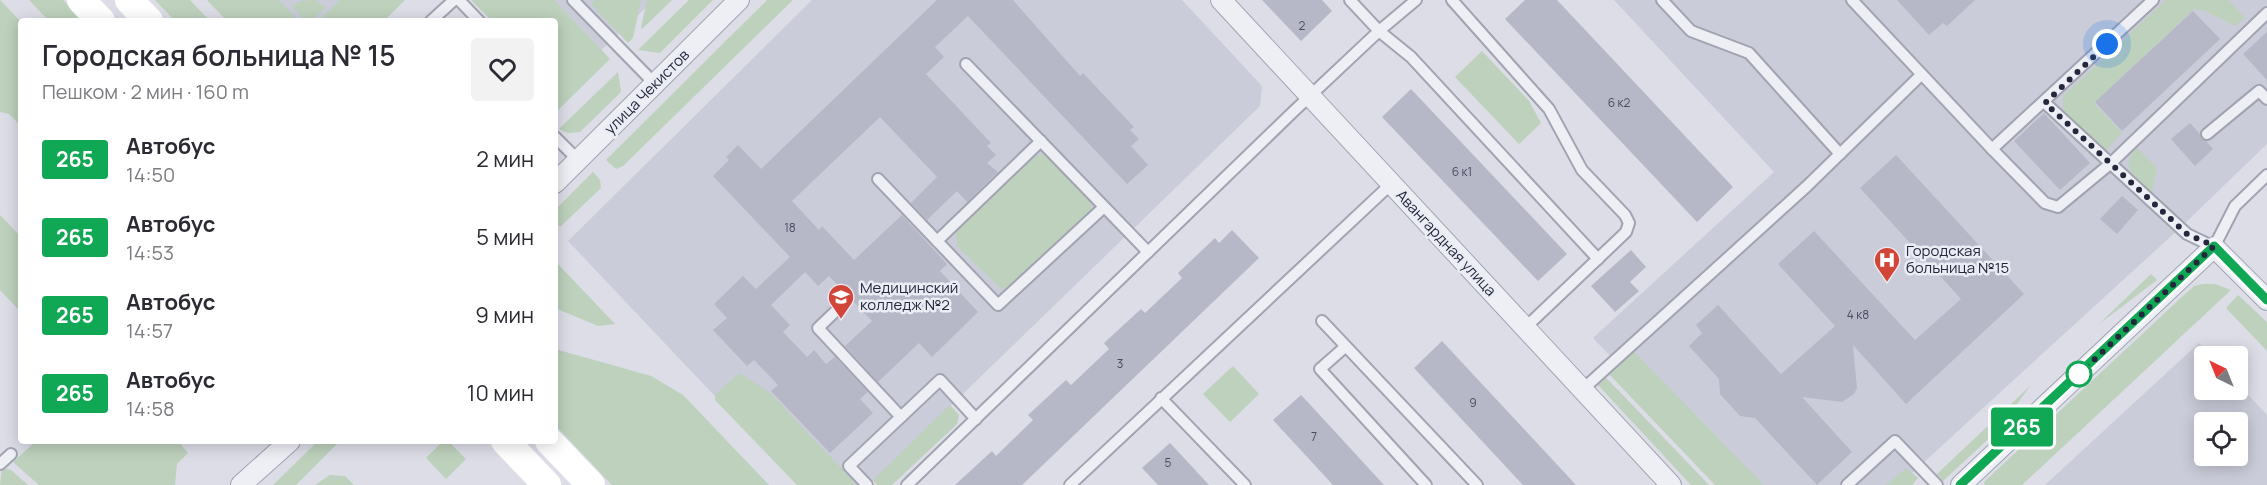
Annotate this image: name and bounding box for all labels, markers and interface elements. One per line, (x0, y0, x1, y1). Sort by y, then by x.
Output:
house number: 2 (1299, 17, 1306, 34)
your location (2092, 29, 2122, 59)
text: Городская больница № 15 (42, 36, 396, 74)
button: heart (471, 38, 534, 101)
street label: улица Чекистов (600, 45, 694, 139)
text: Пешком · 2 мин · 160 m (42, 78, 249, 105)
house number: 6 к2 (1608, 94, 1630, 111)
text: Автобус (126, 131, 215, 161)
text: 2 мин (476, 144, 534, 174)
text: 265 (56, 145, 94, 173)
text: 14:50 (126, 161, 175, 188)
house number: 6 к1 (1452, 163, 1472, 180)
street label: Авангардная улица (1391, 185, 1501, 300)
text: Автобус (126, 209, 215, 239)
house number: 18 (784, 219, 796, 236)
text: 5 мин (476, 222, 534, 252)
text: 265 (56, 223, 94, 251)
text: 14:53 (126, 239, 174, 266)
place label: Городская больница №15 (1906, 240, 2009, 278)
hospital icon: Городская больница №15 (1872, 245, 1902, 283)
place label: Медицинский колледж №2 (860, 277, 958, 315)
school or university icon: Медицинский колледж №2 (826, 282, 856, 320)
text: Автобус (126, 287, 215, 317)
text: 9 мин (475, 300, 534, 330)
text: 265 (56, 301, 94, 329)
house number: 4 к8 (1847, 306, 1869, 323)
text: 14:57 (126, 317, 173, 344)
north arrow (2194, 346, 2248, 400)
map controls (2194, 346, 2248, 466)
house number: 3 (1117, 355, 1123, 372)
unlabelled marker (2066, 361, 2092, 387)
text: Автобус (126, 365, 215, 395)
text: 10 мин (467, 378, 534, 408)
text: 265 (56, 379, 94, 407)
house number: 9 (1469, 394, 1477, 411)
text: 14:58 (126, 395, 175, 422)
line badge: 265 (1988, 408, 2056, 446)
button: locate (2194, 412, 2248, 466)
text: 265 (2003, 413, 2041, 441)
house number: 7 (1311, 428, 1317, 445)
house number: 5 (1165, 454, 1172, 471)

